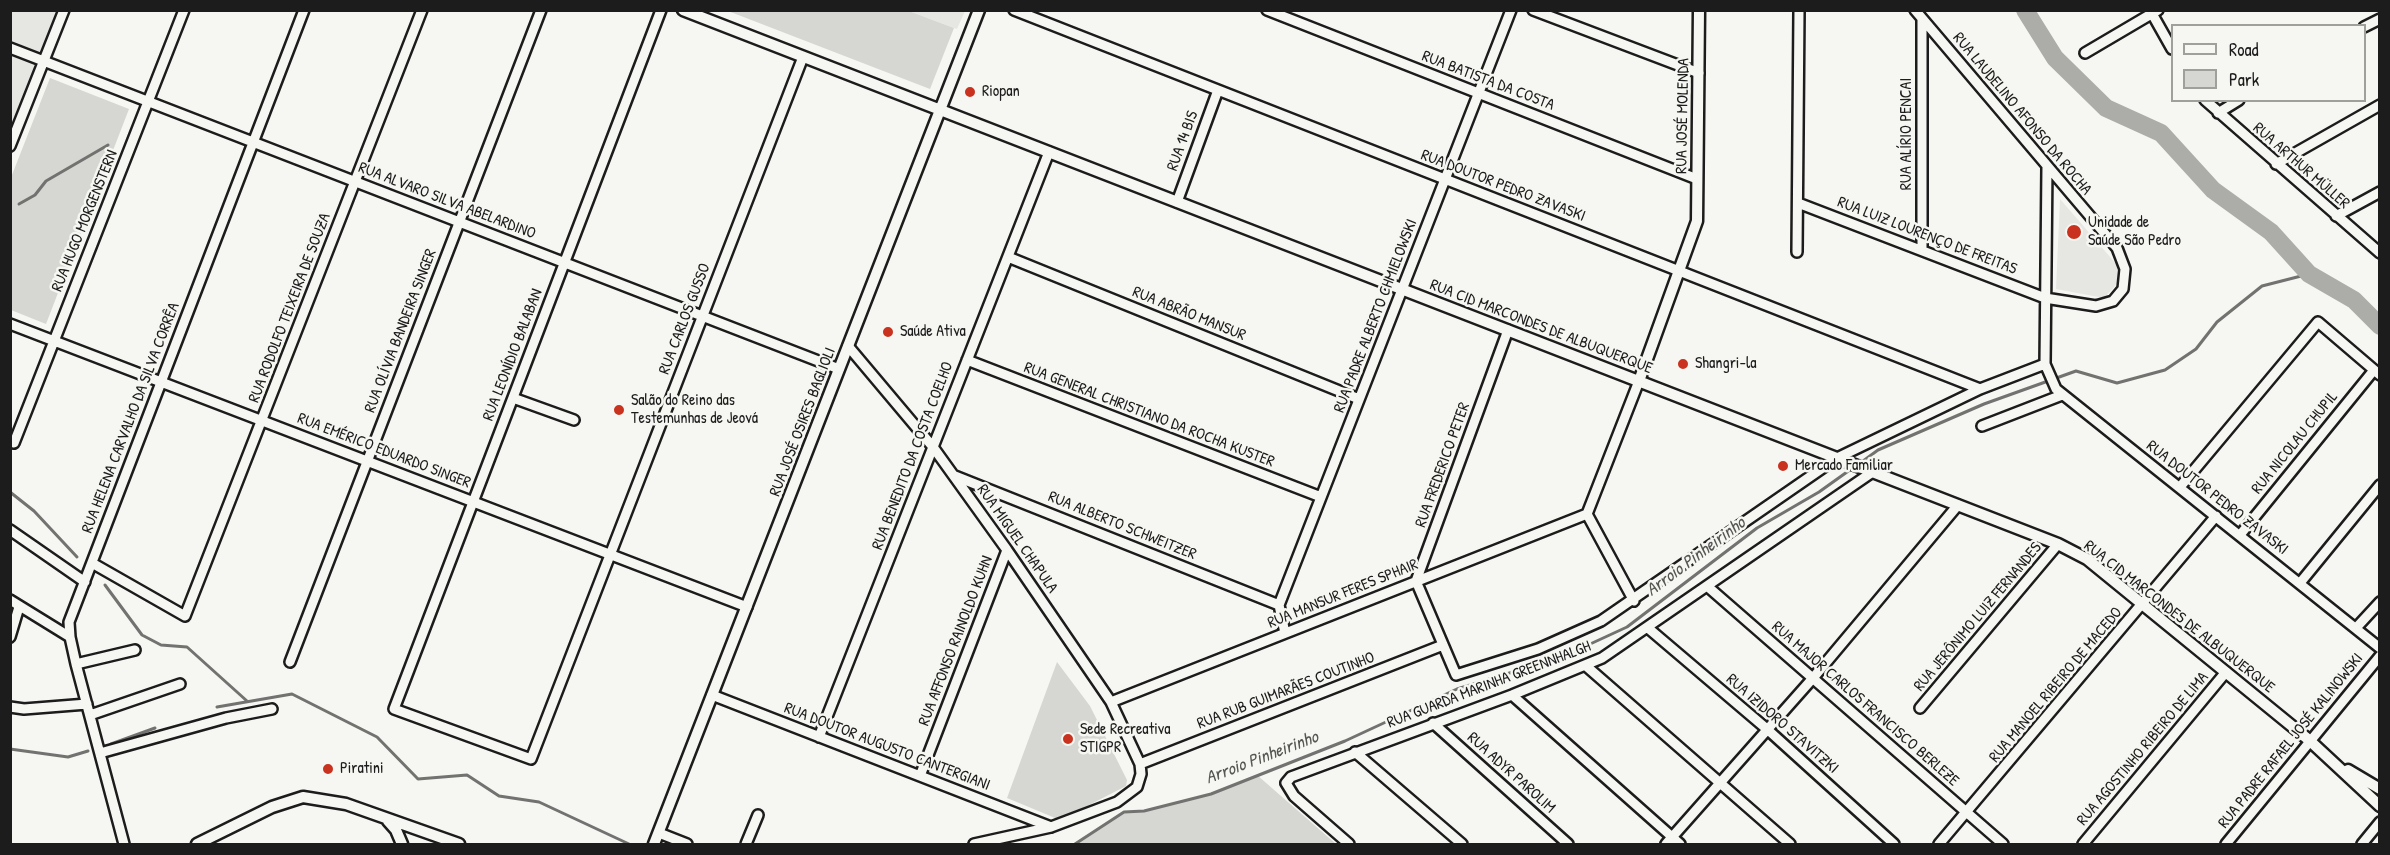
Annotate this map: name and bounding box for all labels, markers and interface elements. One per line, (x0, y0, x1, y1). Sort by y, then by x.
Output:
legend (2171, 24, 2366, 102)
street label: RUA LAUDELINO AFONSO DA ROCHA (1948, 29, 2096, 199)
text: Road (2229, 37, 2259, 62)
street label: RUA BATISTA DA COSTA (1419, 47, 1557, 115)
street label: RUA JOSÉ MOLENDA (1672, 58, 1694, 174)
text: Park (2229, 67, 2259, 92)
street label: RUA ALÍRIO PENCAI (1897, 78, 1917, 190)
place label: Riopan (982, 82, 1020, 102)
marker: Riopan (963, 85, 977, 99)
street label: RUA 14 BIS (1163, 108, 1203, 174)
street label: RUA ARTHUR MÜLLER (2249, 119, 2353, 213)
street label: RUA DOUTOR PEDRO ZAVASKI (1418, 146, 1588, 226)
street label: RUA HUGO MORGENSTERN (48, 148, 122, 294)
street label: RUA ALVARO SILVA ABELARDINO (356, 158, 538, 244)
street label: RUA LUIZ LOURENÇO DE FREITAS (1835, 193, 2019, 279)
street label: RUA RODOLFO TEIXEIRA DE SOUZA (245, 210, 335, 406)
place label: Unidade de Saúde São Pedro (2088, 213, 2181, 251)
street label: RUA PADRE ALBERTO CHMIELOWSKI (1330, 217, 1422, 415)
marker: Unidade de Saúde São Pedro (2065, 223, 2083, 241)
street label: RUA OLÍVIA BANDEIRA SINGER (361, 247, 441, 415)
street label: RUA CARLOS GUSSO (655, 261, 715, 377)
street label: RUA CID MARCONDES DE ALBUQUERQUE (1427, 276, 1655, 378)
street label: RUA ABRÃO MANSUR (1130, 283, 1248, 345)
street label: RUA LEONÍDIO BALABAN (479, 286, 547, 424)
street label: RUA HELENA CARVALHO DA SILVA CORRÊA (78, 300, 184, 536)
place label: Saúde Ativa (900, 322, 966, 342)
marker: Saúde Ativa (881, 325, 895, 339)
street label: RUA JOSÉ OSIRES BAGLIOLI (766, 345, 840, 499)
place label: Shangri-la (1695, 354, 1756, 374)
marker: Shangri-la (1676, 357, 1690, 371)
street label: RUA GENERAL CHRISTIANO DA ROCHA KUSTER (1021, 358, 1277, 472)
street label: RUA BENEDITO DA COSTA COELHO (868, 359, 958, 553)
street label: RUA NICOLAU CHUPIL (2248, 388, 2342, 498)
place label: Salão do Reino das Testemunhas de Jeová (631, 391, 758, 429)
street label: RUA FREDERICO PETER (1411, 400, 1475, 530)
marker: Salão do Reino das Testemunhas de Jeová (612, 403, 626, 417)
street label: RUA EMÉRICO EDUARDO SINGER (295, 409, 473, 493)
street label: RUA DOUTOR PEDRO ZAVASKI (2142, 437, 2292, 559)
place label: Mercado Familiar (1795, 456, 1893, 476)
marker: Mercado Familiar (1776, 459, 1790, 473)
street label: RUA MIGUEL CHAPULA (972, 481, 1062, 597)
street label: RUA ALBERTO SCHWEITZER (1045, 487, 1199, 565)
water label: Arroio Pinheirinho (1642, 513, 1750, 601)
street label: RUA CID MARCONDES DE ALBUQUERQUE (2080, 537, 2278, 697)
street label: RUA JERÔNIMO LUIZ FERNANDES (1910, 539, 2046, 695)
street label: RUA AFFONSO RAINOLDO KUHN (915, 553, 997, 729)
street label: RUA MANSUR FERES SPHAIR (1265, 555, 1421, 633)
street label: RUA MANOEL RIBEIRO DE MACEDO (1985, 603, 2127, 767)
street label: RUA MAJOR CARLOS FRANCISCO BERLEZE (1767, 617, 1963, 791)
street label: RUA GUARDA MARINHA GREENNHALGH (1384, 637, 1594, 733)
street label: RUA RUB GUIMARÃES COUTINHO (1194, 648, 1378, 734)
street label: RUA PADRE RAFAEL JOSÉ KALINOWSKI (2214, 650, 2368, 832)
street label: RUA AGOSTINHO RIBEIRO DE LIMA (2073, 668, 2213, 830)
street label: RUA IZIDORO STAVITZKI (1722, 670, 1842, 778)
street label: RUA DOUTOR AUGUSTO CANTERGIANI (781, 699, 993, 795)
place label: Sede Recreativa STIGPR (1080, 720, 1170, 758)
water label: Arroio Pinheirinho (1203, 727, 1321, 789)
street label: RUA ADYR PAROLIM (1463, 728, 1559, 818)
marker: Sede Recreativa STIGPR (1061, 732, 1075, 746)
place label: Piratini (340, 759, 384, 779)
marker: Piratini (321, 762, 335, 776)

